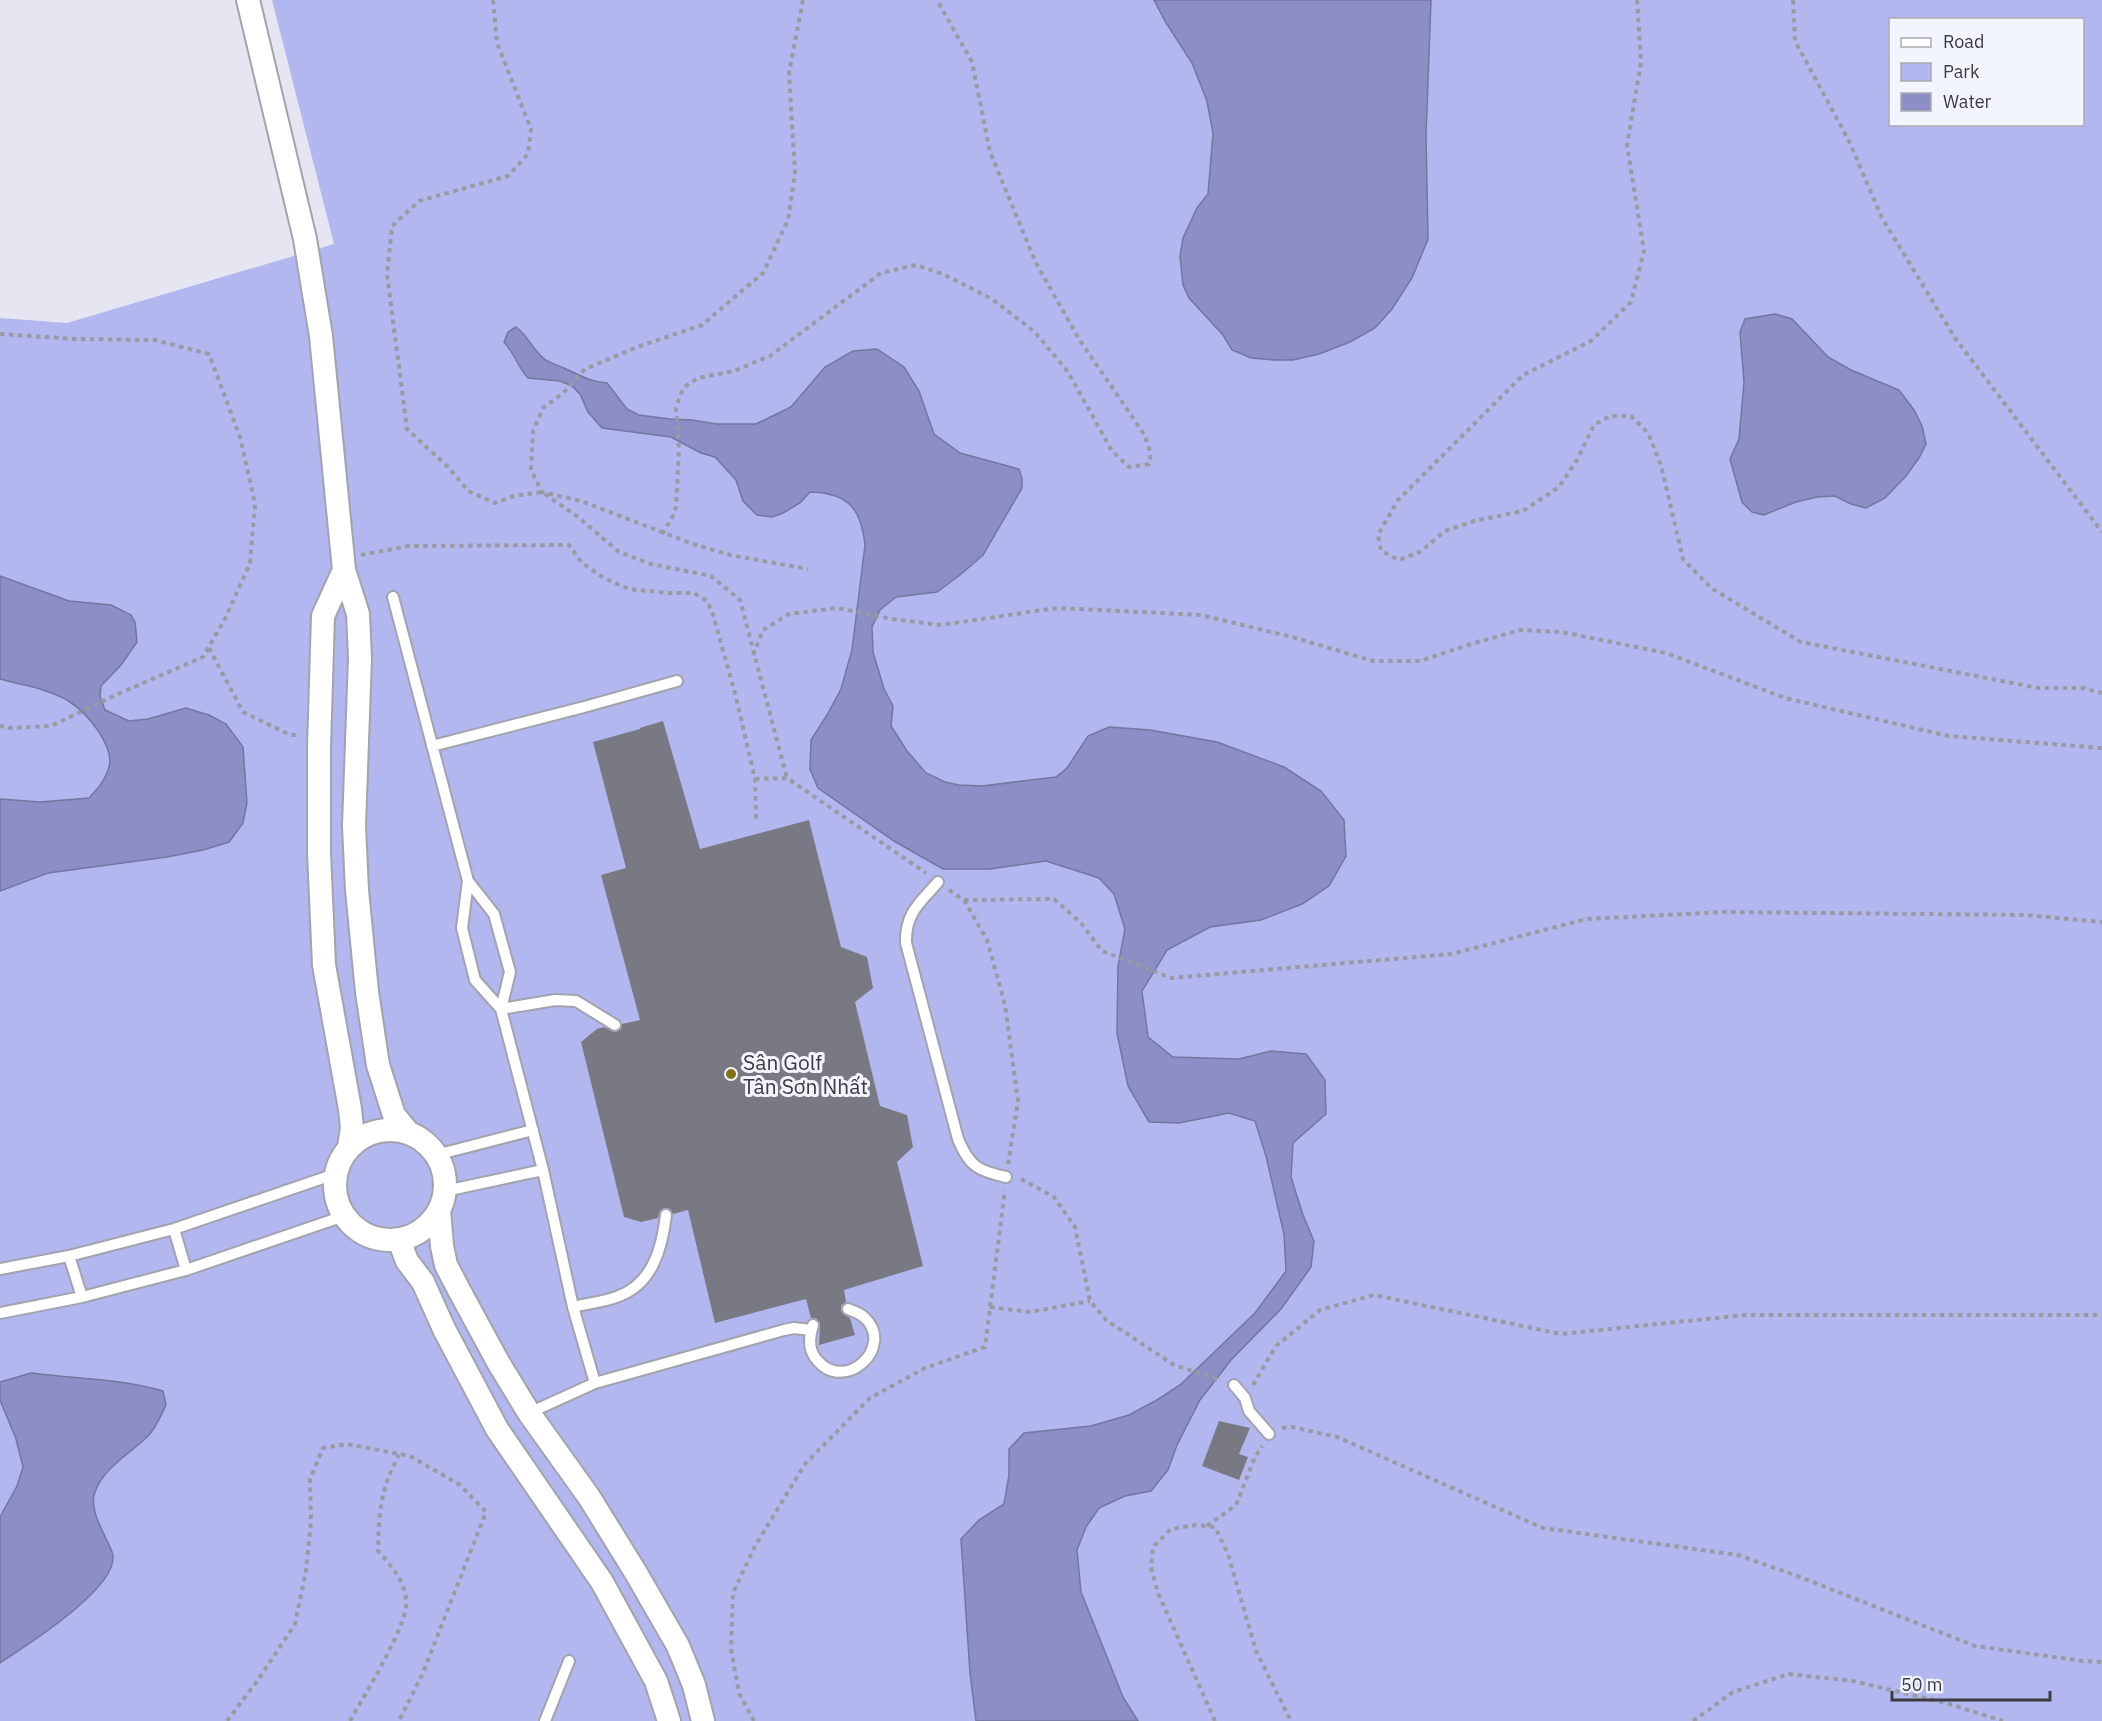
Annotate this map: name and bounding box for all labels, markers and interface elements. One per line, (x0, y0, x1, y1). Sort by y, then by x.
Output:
legend (1889, 18, 2084, 126)
text: Road (1943, 30, 1984, 53)
text: Park (1943, 60, 1980, 83)
text: Water (1943, 90, 1992, 113)
place label: Sân Golf Tân Sơn Nhất (743, 1048, 868, 1100)
marker: Sân Golf Tân Sơn Nhất (724, 1067, 738, 1081)
scale bar (1892, 1664, 2050, 1702)
text: 50 m (1901, 1673, 1943, 1696)

